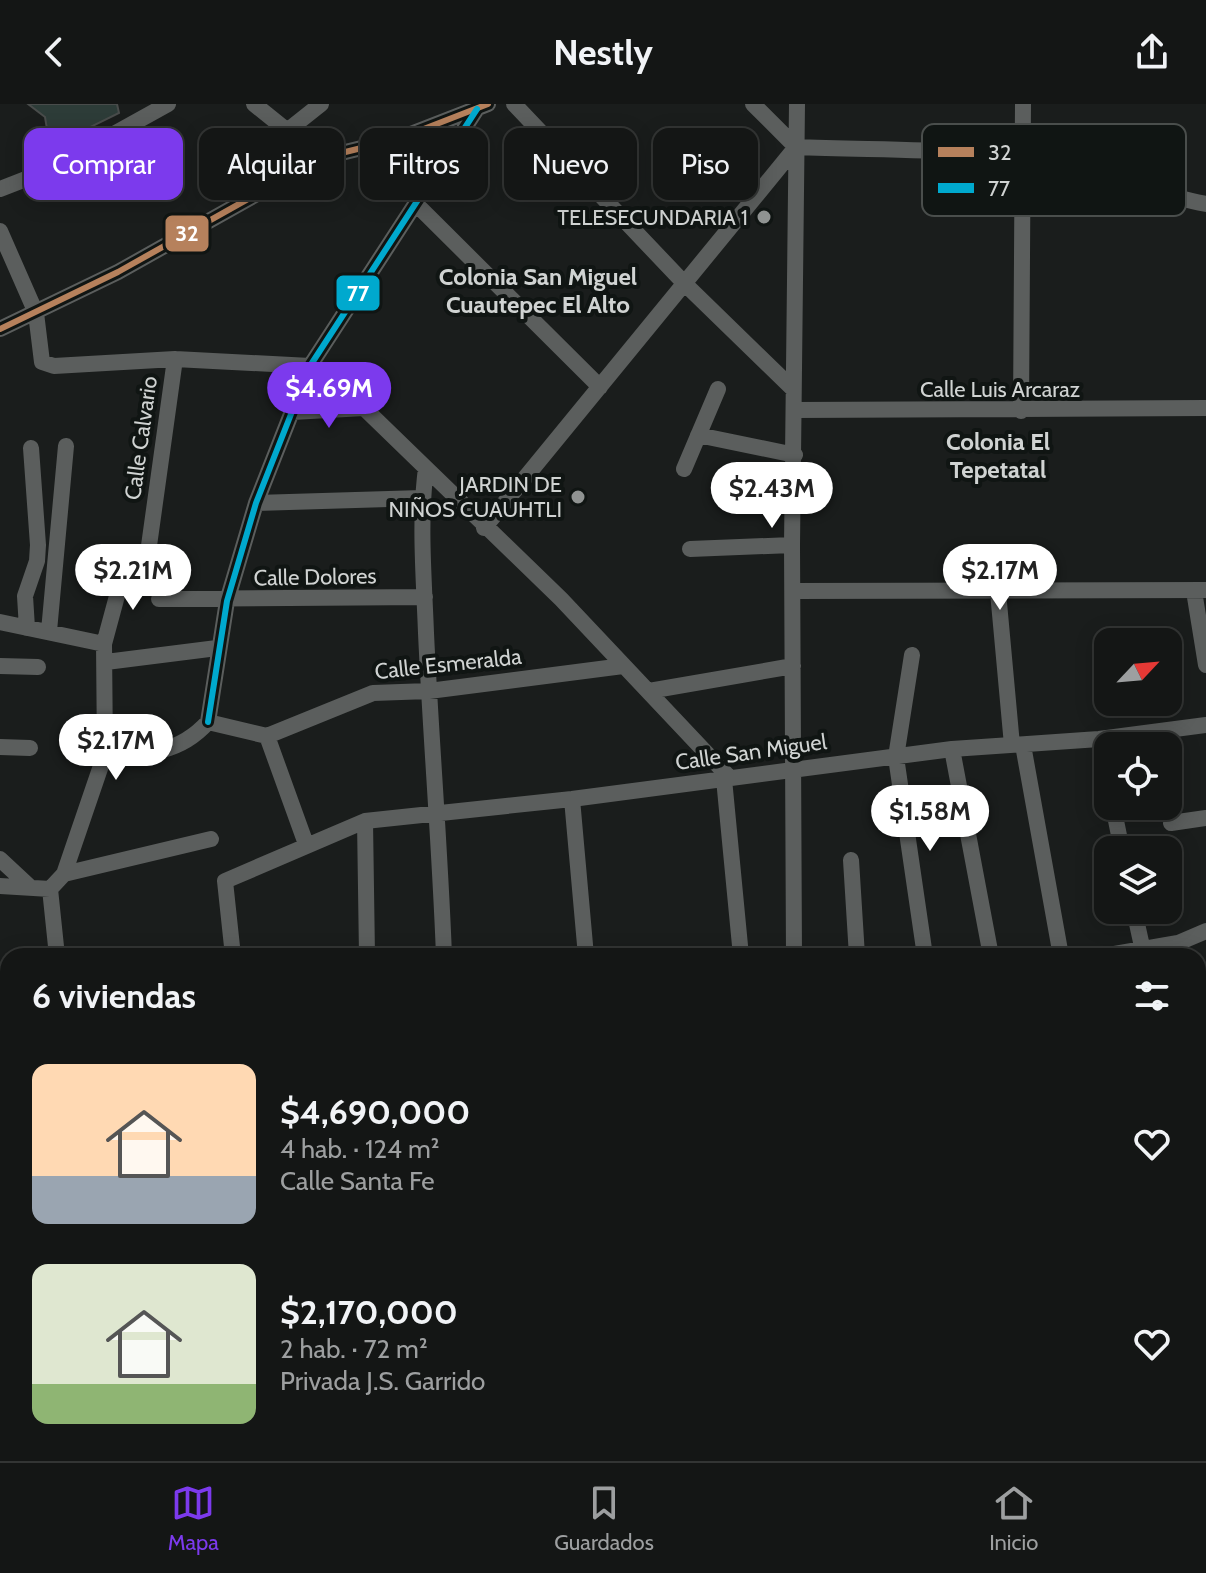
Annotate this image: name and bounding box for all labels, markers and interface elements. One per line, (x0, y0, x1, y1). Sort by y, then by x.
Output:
icon: back (32, 30, 76, 74)
text: Nestly (553, 30, 653, 74)
icon: share (1130, 30, 1174, 74)
legend (922, 124, 1186, 216)
chip: Comprar (24, 128, 183, 200)
chip: Alquilar (199, 128, 344, 200)
chip: Filtros (360, 128, 488, 200)
chip: Nuevo (504, 128, 637, 200)
chip: Piso (653, 128, 758, 200)
text: 32 (988, 139, 1011, 166)
text: 77 (988, 175, 1010, 202)
place label: TELESECUNDARIA 1 (557, 204, 748, 231)
marker: TELESECUNDARIA 1 (755, 208, 773, 226)
line badge: 32 (164, 214, 210, 253)
text: 32 (175, 220, 199, 247)
district label: Colonia San Miguel Cuautepec El Alto (439, 262, 637, 319)
line badge: 77 (335, 274, 381, 312)
text: 77 (347, 280, 370, 307)
pin: $4.69M (264, 362, 394, 430)
text: $4.69M (285, 372, 373, 404)
street label: Calle Calvario (119, 374, 163, 502)
street label: Calle Luis Arcaraz (920, 376, 1080, 403)
district label: Colonia El Tepetatal (946, 427, 1050, 484)
pin: $2.43M (707, 462, 837, 530)
place label: JARDIN DE NIÑOS CUAUHTLI (389, 471, 562, 523)
text: $2.43M (729, 472, 815, 504)
marker: JARDIN DE NIÑOS CUAUHTLI (569, 488, 587, 506)
pin: $2.21M (68, 544, 198, 612)
pin: $2.17M (935, 544, 1065, 612)
text: $2.21M (93, 554, 173, 586)
text: $2.17M (961, 554, 1039, 586)
street label: Calle Dolores (253, 562, 377, 592)
north arrow (1094, 628, 1182, 716)
map controls (1094, 628, 1182, 924)
street label: Calle Esmeralda (373, 643, 523, 685)
pin: $2.17M (51, 714, 181, 782)
text: $2.17M (77, 724, 155, 756)
street label: Calle San Miguel (674, 728, 829, 776)
button: locate (1094, 732, 1182, 820)
pin: $1.58M (865, 785, 995, 853)
text: $1.58M (889, 795, 971, 827)
button: layers (1094, 836, 1182, 924)
icon: filters (1130, 974, 1174, 1018)
text: 6 viviendas (32, 975, 196, 1017)
text: $4,690,000 (280, 1091, 470, 1133)
icon: home (96, 1096, 192, 1192)
icon: heart (1130, 1122, 1174, 1166)
text: 4 hab. · 124 m² (280, 1133, 439, 1165)
text: Calle Santa Fe (280, 1165, 435, 1197)
text: $2,170,000 (280, 1291, 458, 1333)
icon: home (96, 1296, 192, 1392)
icon: heart (1130, 1322, 1174, 1366)
text: 2 hab. · 72 m² (280, 1333, 428, 1365)
text: Privada J.S. Garrido (280, 1365, 485, 1397)
tab: Mapa (168, 1481, 219, 1556)
tab: Guardados (554, 1481, 654, 1556)
tab: Inicio (989, 1481, 1038, 1556)

